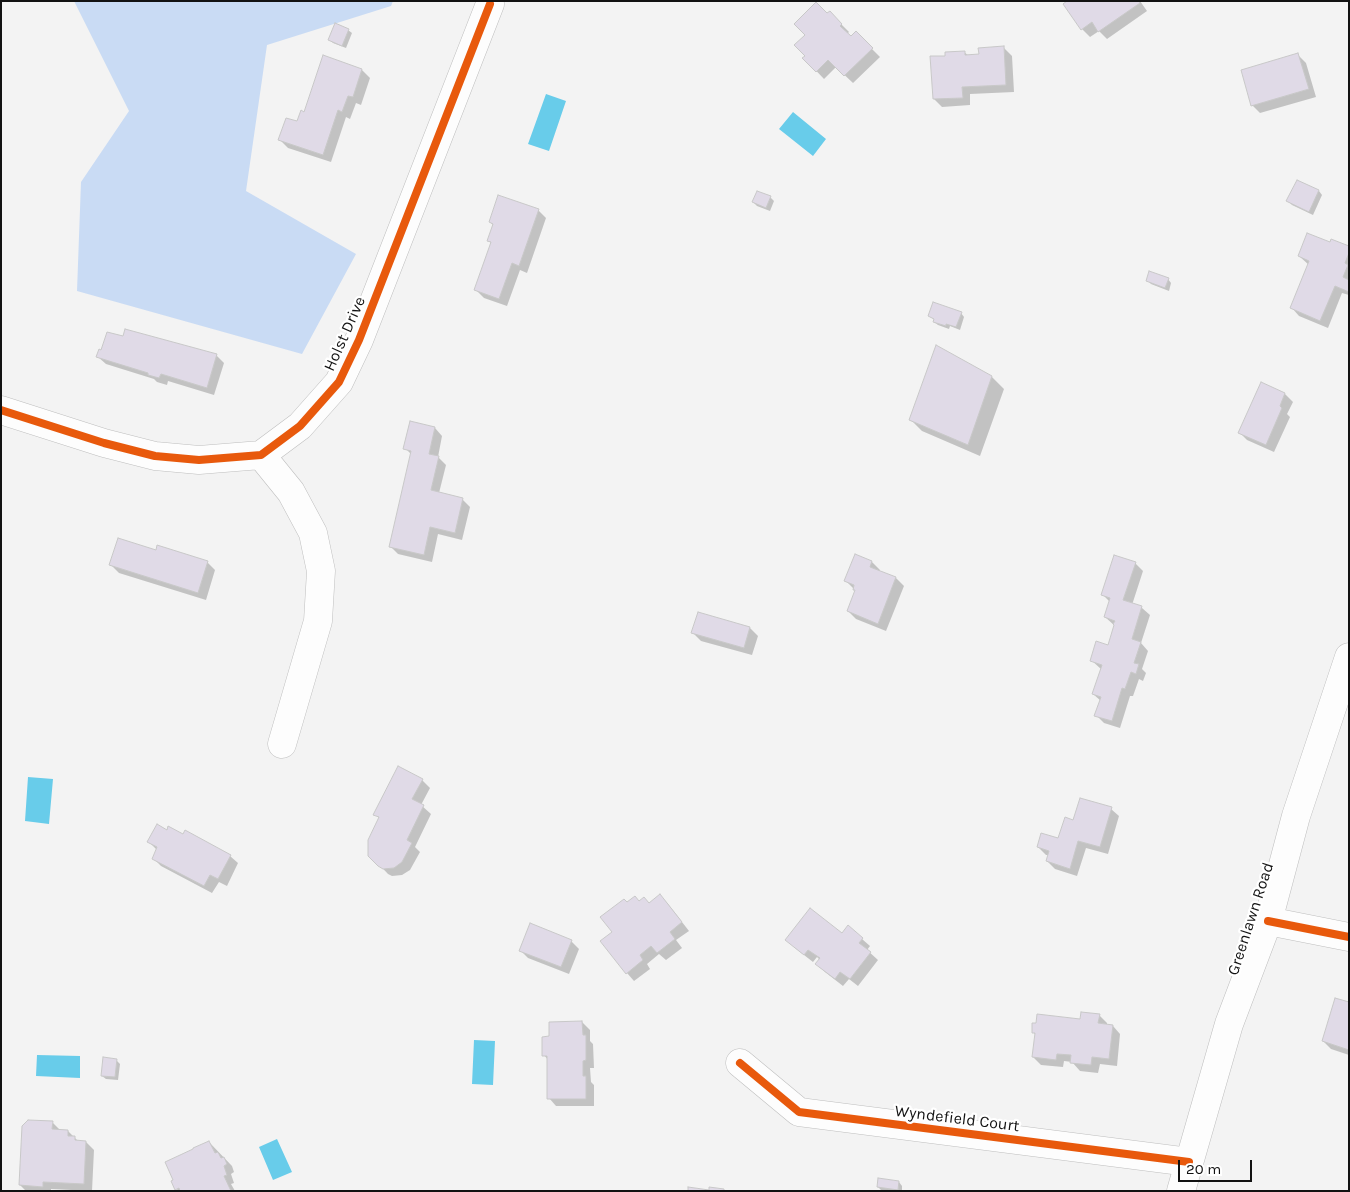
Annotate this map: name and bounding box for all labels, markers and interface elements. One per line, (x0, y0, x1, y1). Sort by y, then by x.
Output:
street label: Holst Drive (320, 294, 370, 374)
street label: Greenlawn Road (1224, 860, 1278, 978)
street label: Wyndefield Court (894, 1102, 1020, 1136)
scale bar (1180, 1150, 1254, 1182)
text: 20 m (1186, 1160, 1221, 1178)

